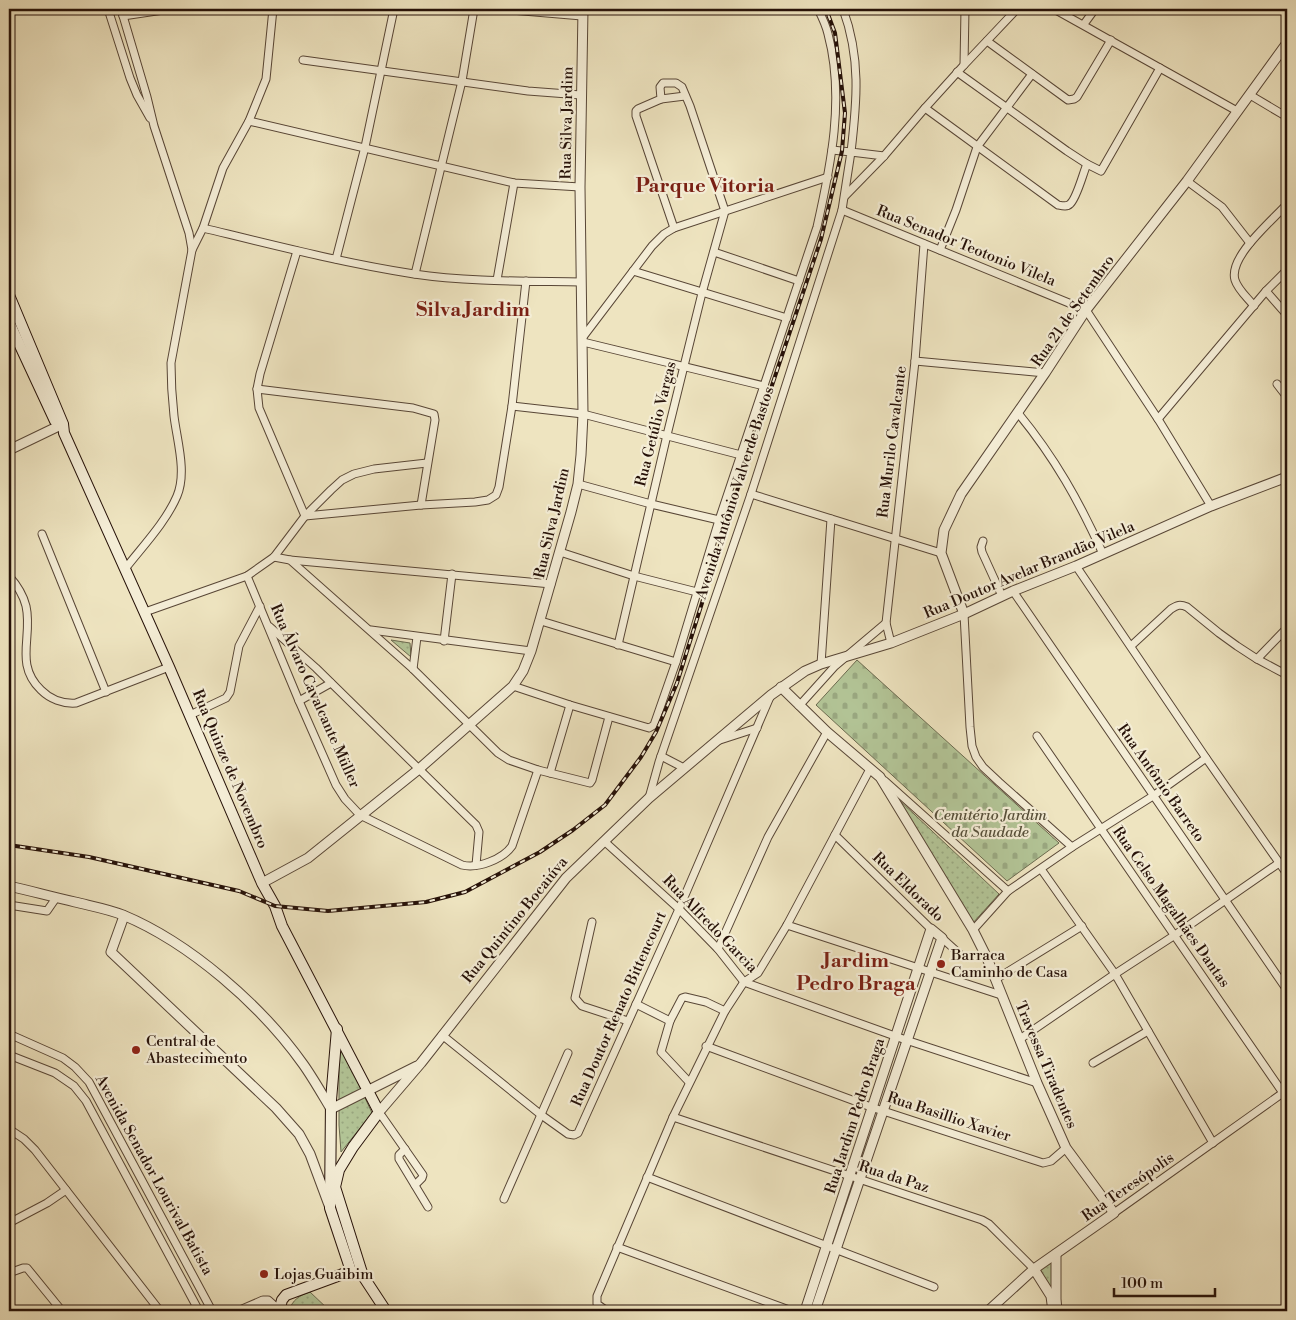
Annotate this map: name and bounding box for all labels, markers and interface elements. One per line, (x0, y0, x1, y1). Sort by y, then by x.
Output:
street label: Rua Silva Jardim (557, 66, 577, 180)
district label: Parque Vitoria (636, 174, 775, 199)
street label: Rua Senador Teotonio Vilela (874, 201, 1059, 291)
street label: Rua 21 de Setembro (1027, 251, 1119, 371)
district label: Silva Jardim (416, 298, 530, 323)
street label: Rua Getúlio Vargas (631, 359, 681, 489)
street label: Rua Murilo Cavalcante (873, 365, 911, 519)
street label: Avenida Antônio Valverde Bastos (691, 384, 778, 603)
street label: Rua Silva Jardim (530, 466, 574, 580)
street label: Rua Doutor Avelar Brandão Vilela (921, 517, 1138, 623)
street label: Rua Álvaro Cavalcante Müller (266, 601, 365, 791)
street label: Rua Quinze de Novembro (188, 687, 272, 851)
street label: Rua Antônio Barreto (1113, 720, 1209, 846)
park label: Cemitério Jardim da Saudade (933, 806, 1047, 842)
street label: Rua Celso Magalhães Dantas (1108, 823, 1234, 991)
street label: Rua Eldorado (868, 848, 948, 926)
street label: Rua Quintino Bocaiúva (458, 853, 572, 987)
street label: Rua Alfredo Garcia (658, 871, 762, 977)
street label: Rua Doutor Renato Bittencourt (567, 908, 671, 1109)
place label: Barraca Caminho de Casa (950, 946, 1068, 982)
district label: Jardim Pedro Braga (796, 949, 916, 997)
marker: Barraca Caminho de Casa (935, 958, 947, 970)
street label: Travessa Tiradentes (1011, 999, 1081, 1131)
place label: Central de Abastecimento (145, 1032, 247, 1068)
street label: Rua Jardim Pedro Braga (821, 1035, 889, 1196)
marker: Central de Abastecimento (130, 1044, 142, 1056)
street label: Avenida Senador Lourival Batista (90, 1071, 217, 1279)
street label: Rua Basillio Xavier (885, 1088, 1014, 1146)
street label: Rua Teresópolis (1078, 1148, 1178, 1226)
street label: Rua da Paz (856, 1157, 932, 1197)
place label: Lojas Guaibim (274, 1265, 373, 1284)
scale bar (1114, 1265, 1215, 1297)
marker: Lojas Guaibim (258, 1268, 270, 1280)
text: 100 m (1121, 1274, 1163, 1293)

